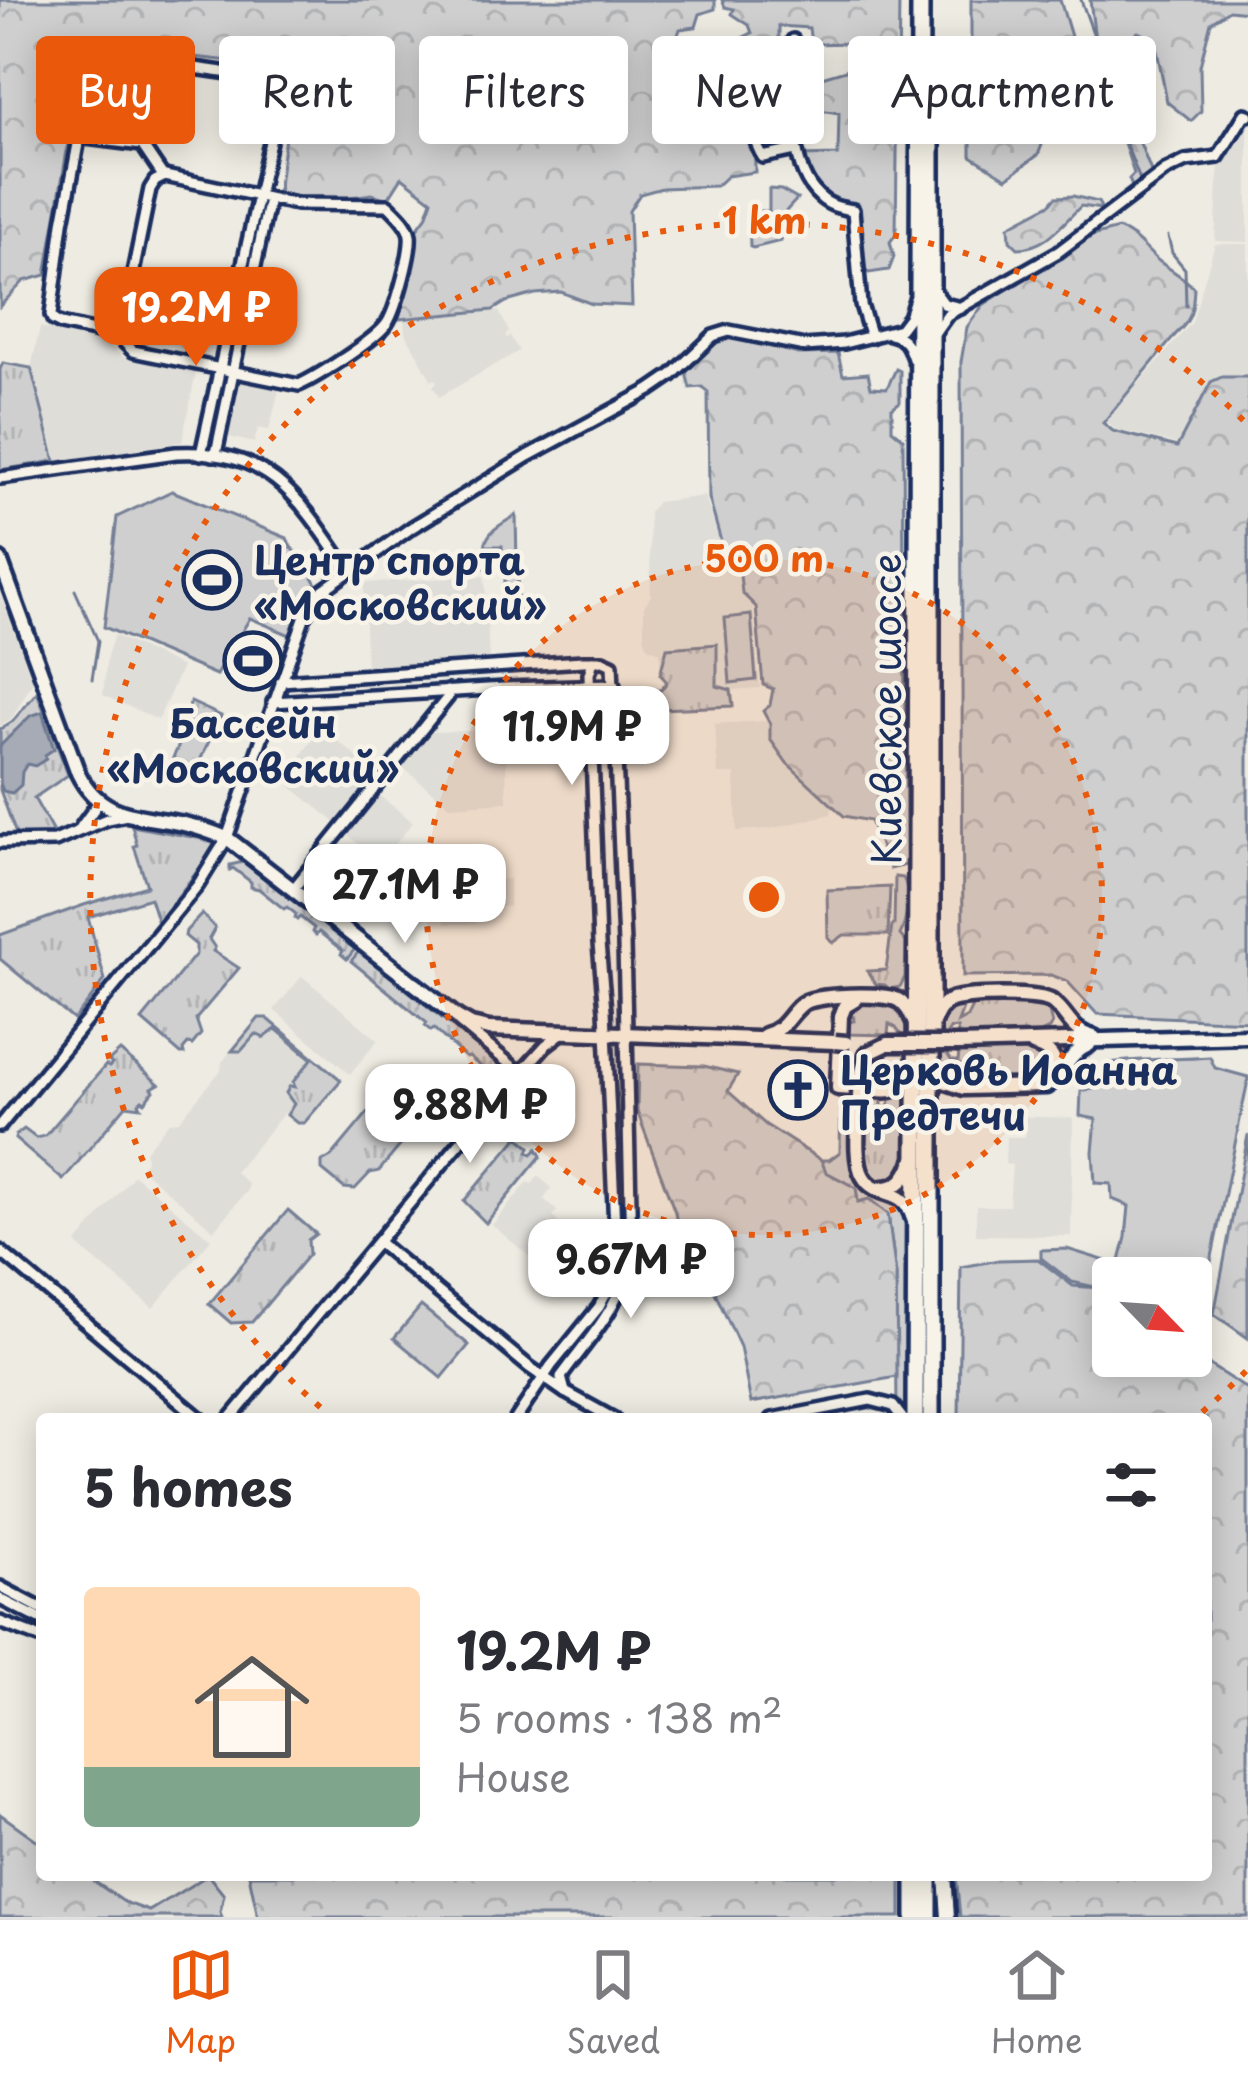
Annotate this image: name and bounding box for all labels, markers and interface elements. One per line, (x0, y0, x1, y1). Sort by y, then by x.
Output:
chip: Buy (36, 36, 195, 144)
chip: Rent (219, 36, 395, 144)
chip: Filters (419, 36, 628, 144)
chip: New (652, 36, 824, 144)
chip: Apartment (848, 36, 1156, 144)
text: 1 km (722, 192, 806, 246)
pin: 19.2M ₽ (85, 267, 307, 369)
text: 19.2M ₽ (121, 276, 271, 335)
place label: Центр спорта «Московский» (254, 529, 547, 633)
text: 500 m (704, 530, 824, 584)
sports icon: Центр спорта «Московский» (181, 549, 243, 611)
street label: Киевское шоссе (855, 553, 914, 865)
sports icon: Бассейн «Московский» (222, 630, 284, 692)
pin: 11.9M ₽ (461, 686, 683, 788)
place label: Бассейн «Московский» (107, 692, 399, 796)
text: 11.9M ₽ (502, 695, 642, 754)
pin: 27.1M ₽ (294, 844, 516, 946)
text: 27.1M ₽ (331, 853, 479, 912)
centre of rings (743, 876, 785, 918)
place label: Церковь Иоанна Предтечи (840, 1039, 1178, 1143)
church icon: Церковь Иоанна Предтечи (767, 1059, 829, 1121)
pin: 9.88M ₽ (359, 1064, 581, 1166)
text: 9.88M ₽ (392, 1073, 548, 1132)
pin: 9.67M ₽ (520, 1219, 742, 1321)
text: 9.67M ₽ (555, 1228, 707, 1287)
north arrow (1092, 1257, 1212, 1377)
map controls (1092, 1257, 1212, 1377)
text: 5 homes (84, 1447, 293, 1524)
icon: filters (1098, 1452, 1164, 1518)
text: 19.2M ₽ (456, 1610, 651, 1687)
icon: home (180, 1635, 324, 1779)
text: 5 rooms · 138 m² (456, 1687, 783, 1746)
text: House (456, 1746, 570, 1805)
tab: Map (165, 1942, 236, 2064)
tab: Saved (567, 1942, 660, 2064)
tab: Home (991, 1942, 1083, 2064)

